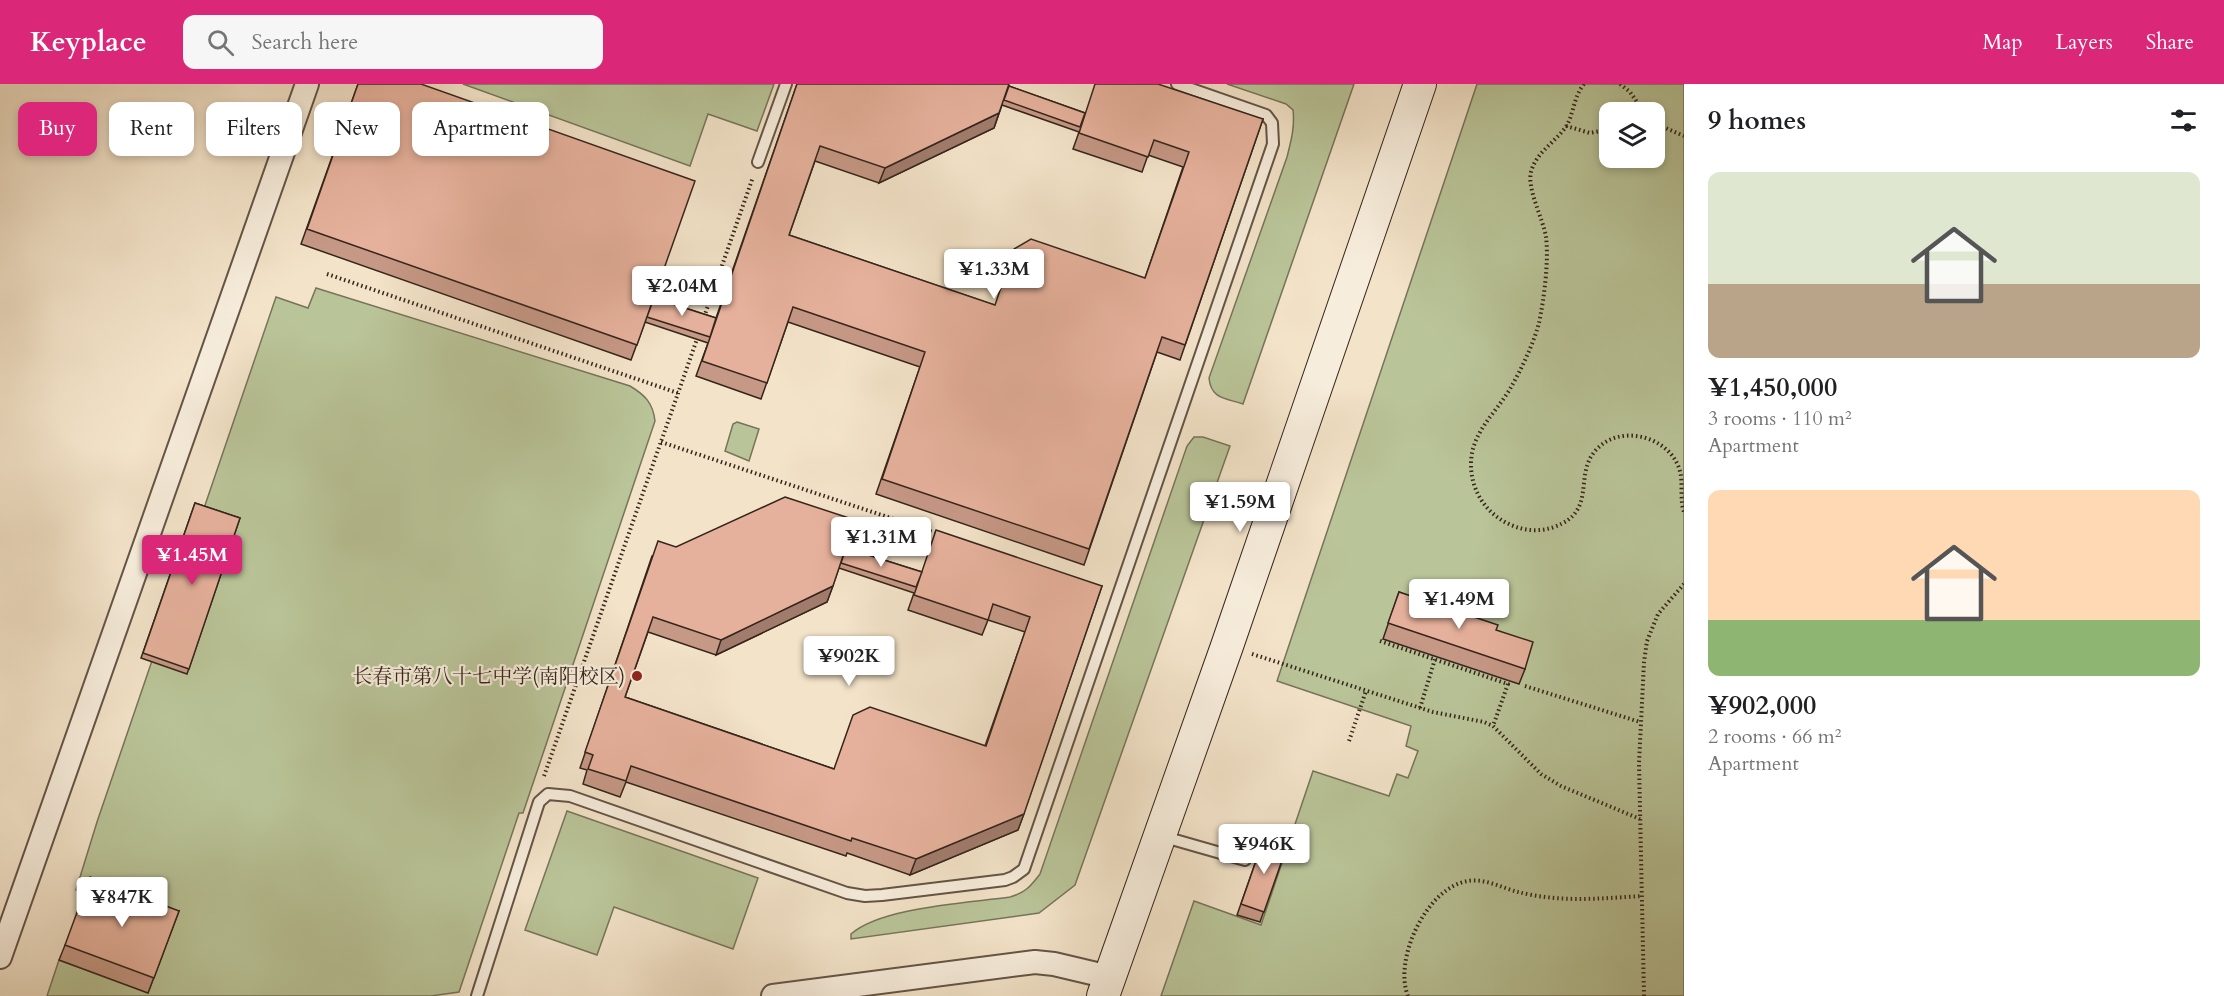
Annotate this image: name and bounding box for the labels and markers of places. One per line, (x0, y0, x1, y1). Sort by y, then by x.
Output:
pin: ¥1.33M (945, 249, 1043, 300)
pin: ¥2.04M (633, 266, 731, 317)
pin: ¥1.59M (1191, 482, 1289, 533)
pin: ¥1.31M (832, 517, 930, 568)
pin: ¥1.45M (143, 535, 241, 586)
pin: ¥1.49M (1410, 579, 1508, 630)
pin: ¥902K (807, 636, 891, 687)
place label: 长春市第八十七中学(南阳校区) (352, 663, 625, 690)
marker: 长春市第八十七中学(南阳校区) (630, 669, 644, 683)
pin: ¥946K (1222, 824, 1306, 875)
pin: ¥847K (80, 877, 164, 928)

